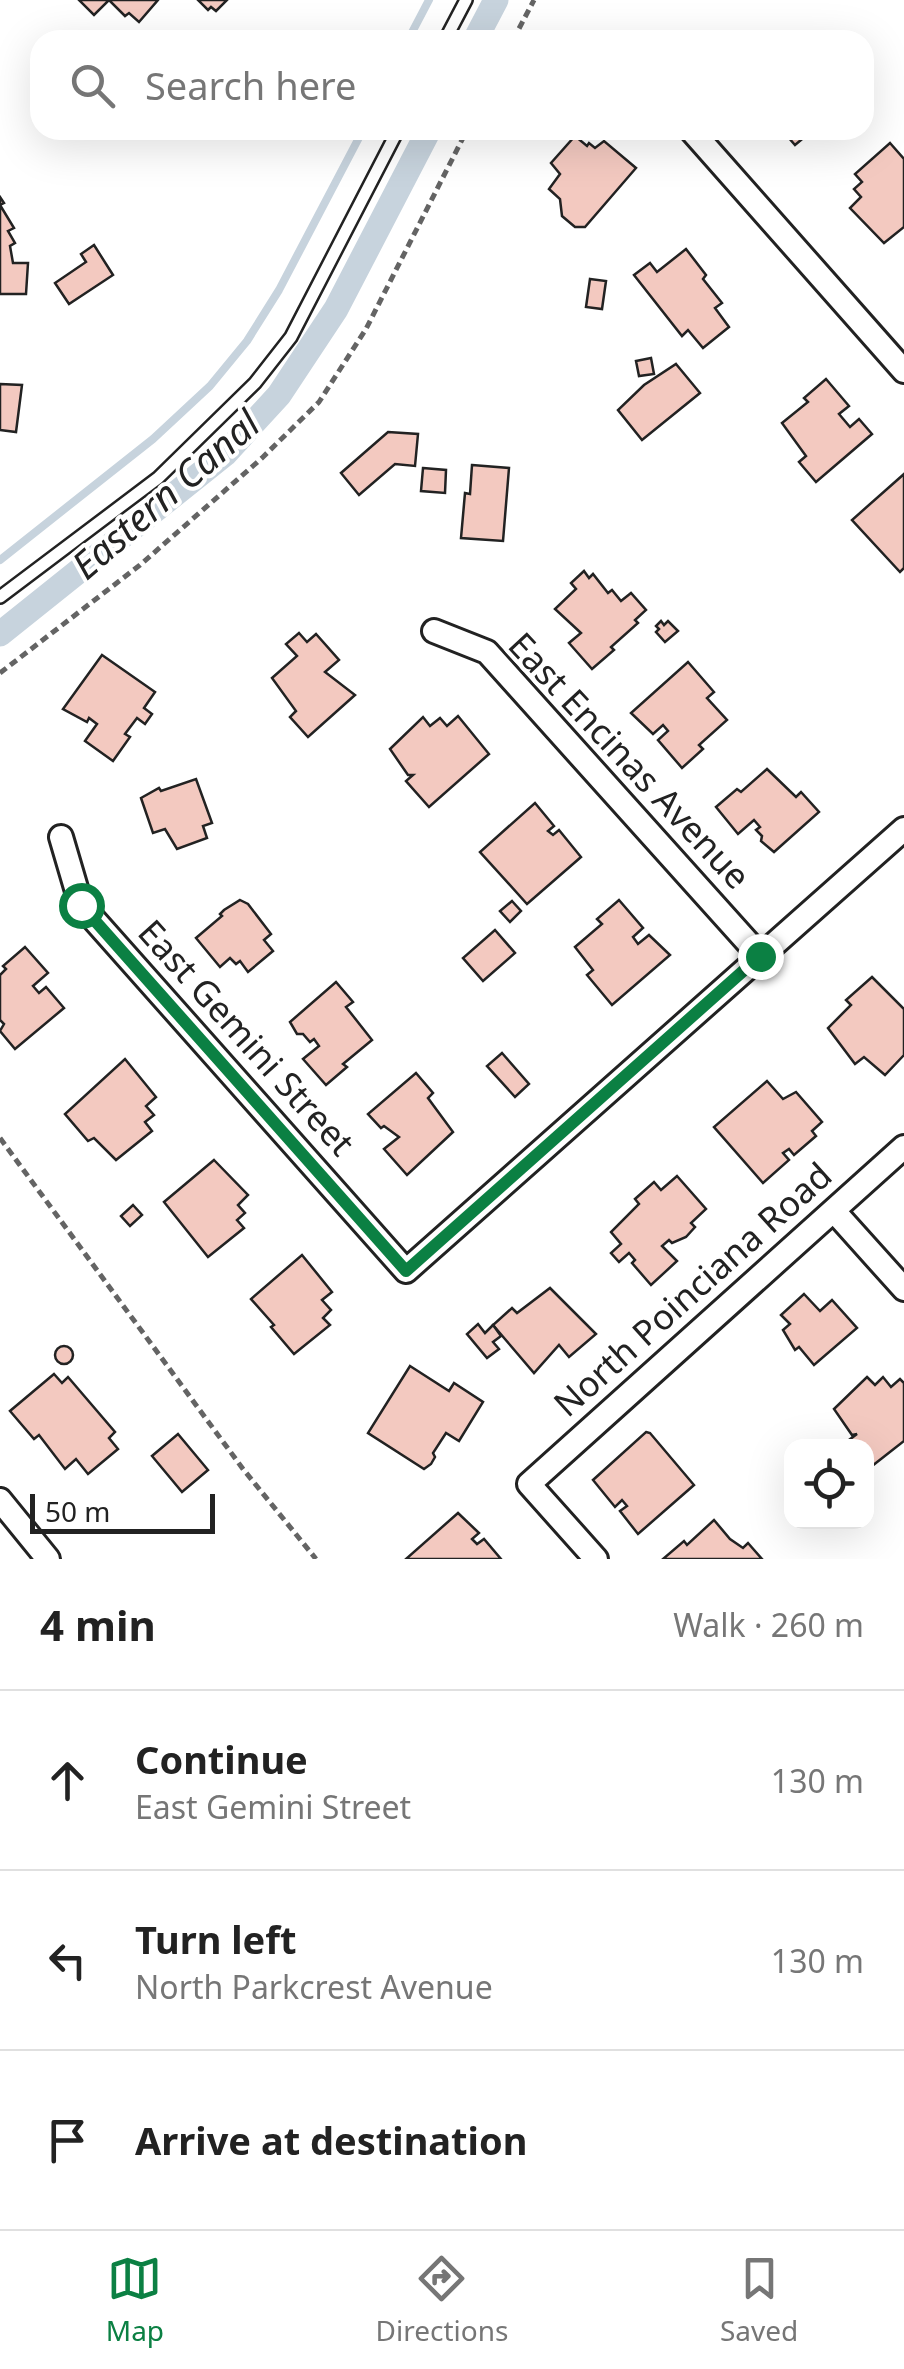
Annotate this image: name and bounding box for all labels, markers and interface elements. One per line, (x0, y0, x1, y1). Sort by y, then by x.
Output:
search box (30, 30, 874, 140)
icon: search (65, 58, 120, 113)
text: Search here (145, 59, 356, 111)
water label: Eastern Canal (60, 397, 271, 590)
street label: East Encinas Avenue (499, 622, 761, 898)
route start (59, 883, 105, 929)
street label: East Gemini Street (129, 909, 366, 1165)
route end (738, 934, 784, 980)
street label: North Poinciana Road (543, 1151, 841, 1426)
map controls (784, 1439, 874, 1529)
button: locate (784, 1439, 874, 1529)
scale bar (30, 1489, 215, 1534)
text: 50 m (45, 1492, 111, 1530)
text: 4 min (40, 1596, 156, 1653)
text: Walk · 260 m (673, 1603, 864, 1646)
text: Continue (135, 1733, 308, 1785)
icon: ahead (40, 1753, 95, 1808)
text: 130 m (771, 1759, 864, 1802)
text: East Gemini Street (135, 1785, 411, 1828)
text: Turn left (135, 1913, 297, 1965)
icon: left (40, 1933, 95, 1988)
text: 130 m (771, 1939, 864, 1982)
text: North Parkcrest Avenue (135, 1965, 493, 2008)
icon: arrive (40, 2113, 95, 2168)
text: Arrive at destination (135, 2114, 527, 2166)
tab: Map (106, 2251, 164, 2349)
tab: Directions (376, 2251, 508, 2349)
tab: Saved (720, 2251, 798, 2349)

